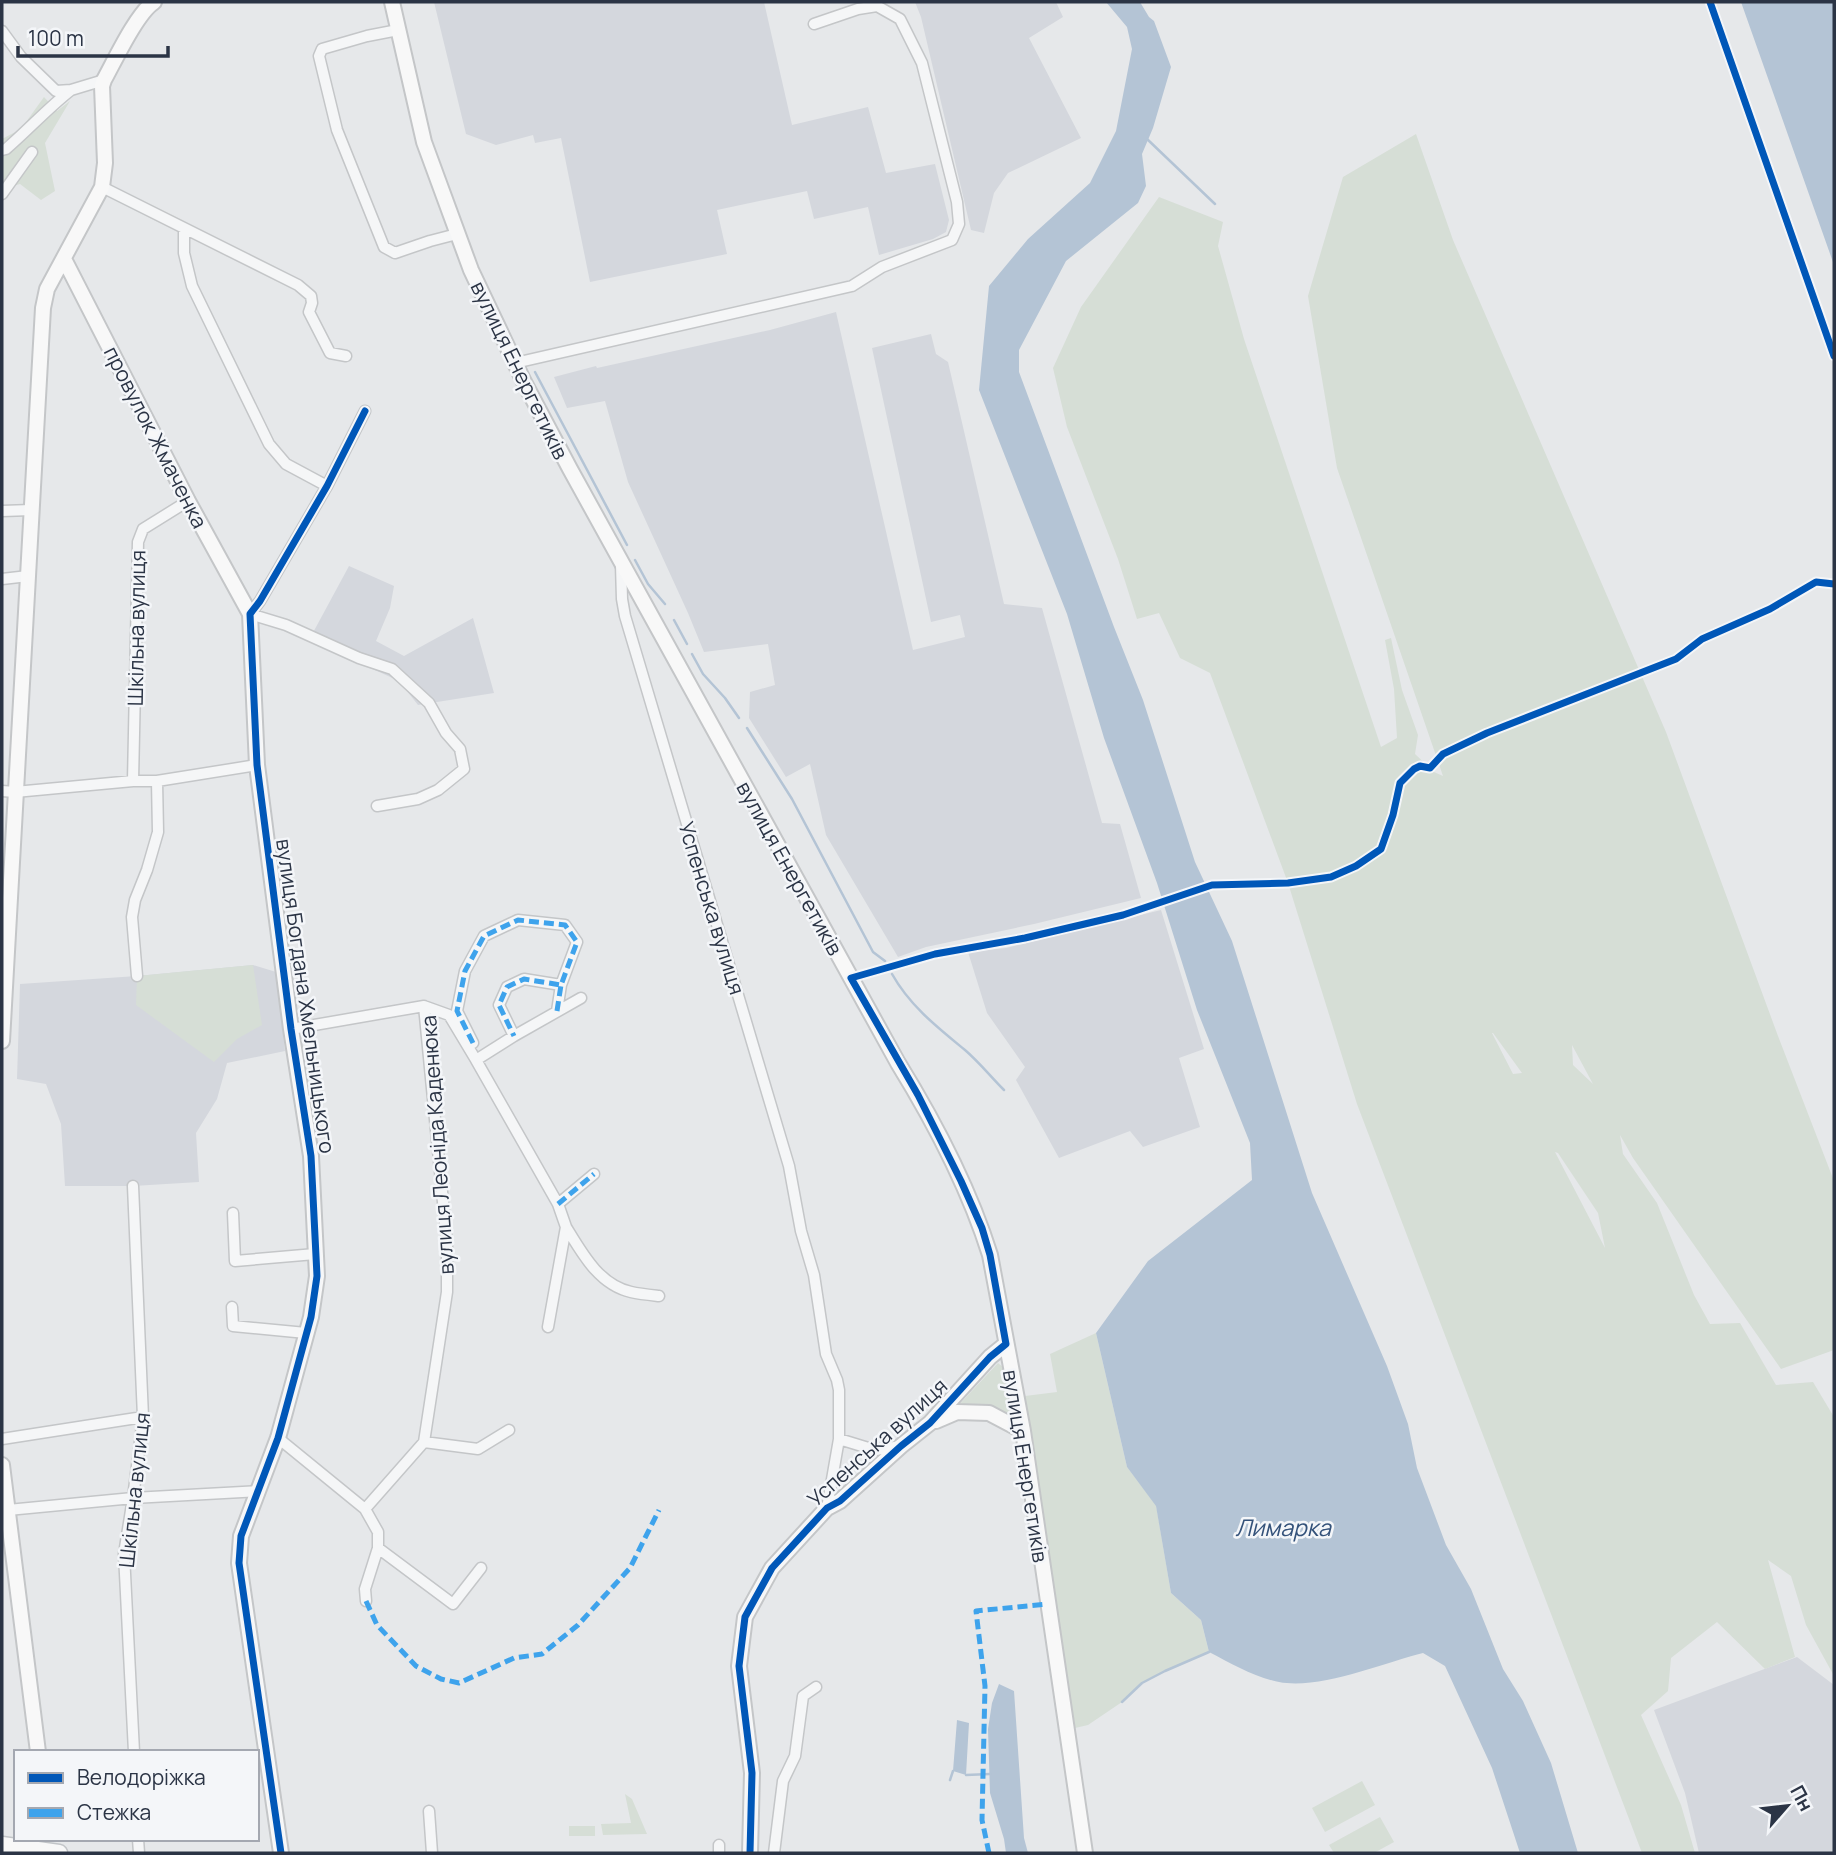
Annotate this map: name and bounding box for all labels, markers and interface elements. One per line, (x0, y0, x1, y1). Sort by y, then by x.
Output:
scale bar (18, 14, 168, 58)
text: 100 m (28, 24, 84, 52)
street label: вулиця Енергетиків (465, 276, 575, 464)
street label: провулок Жмаченка (98, 341, 214, 533)
street label: Шкільна вулиця (121, 550, 151, 706)
street label: вулиця Енергетиків (731, 776, 849, 960)
street label: Успенська вулиця (672, 818, 752, 998)
street label: вулиця Богдана Хмельницького (270, 837, 342, 1155)
street label: вулиця Леоніда Каденюка (414, 1014, 460, 1276)
street label: вулиця Енергетиків (997, 1368, 1055, 1564)
street label: Успенська вулиця (801, 1372, 953, 1512)
street label: Шкільна вулиця (112, 1411, 156, 1569)
water label: Лимарка (1235, 1511, 1332, 1543)
legend (14, 1750, 259, 1841)
text: Велодоріжка (77, 1763, 206, 1791)
north arrow (1752, 1771, 1822, 1841)
text: Пн (1785, 1781, 1819, 1815)
text: Стежка (77, 1798, 151, 1826)

